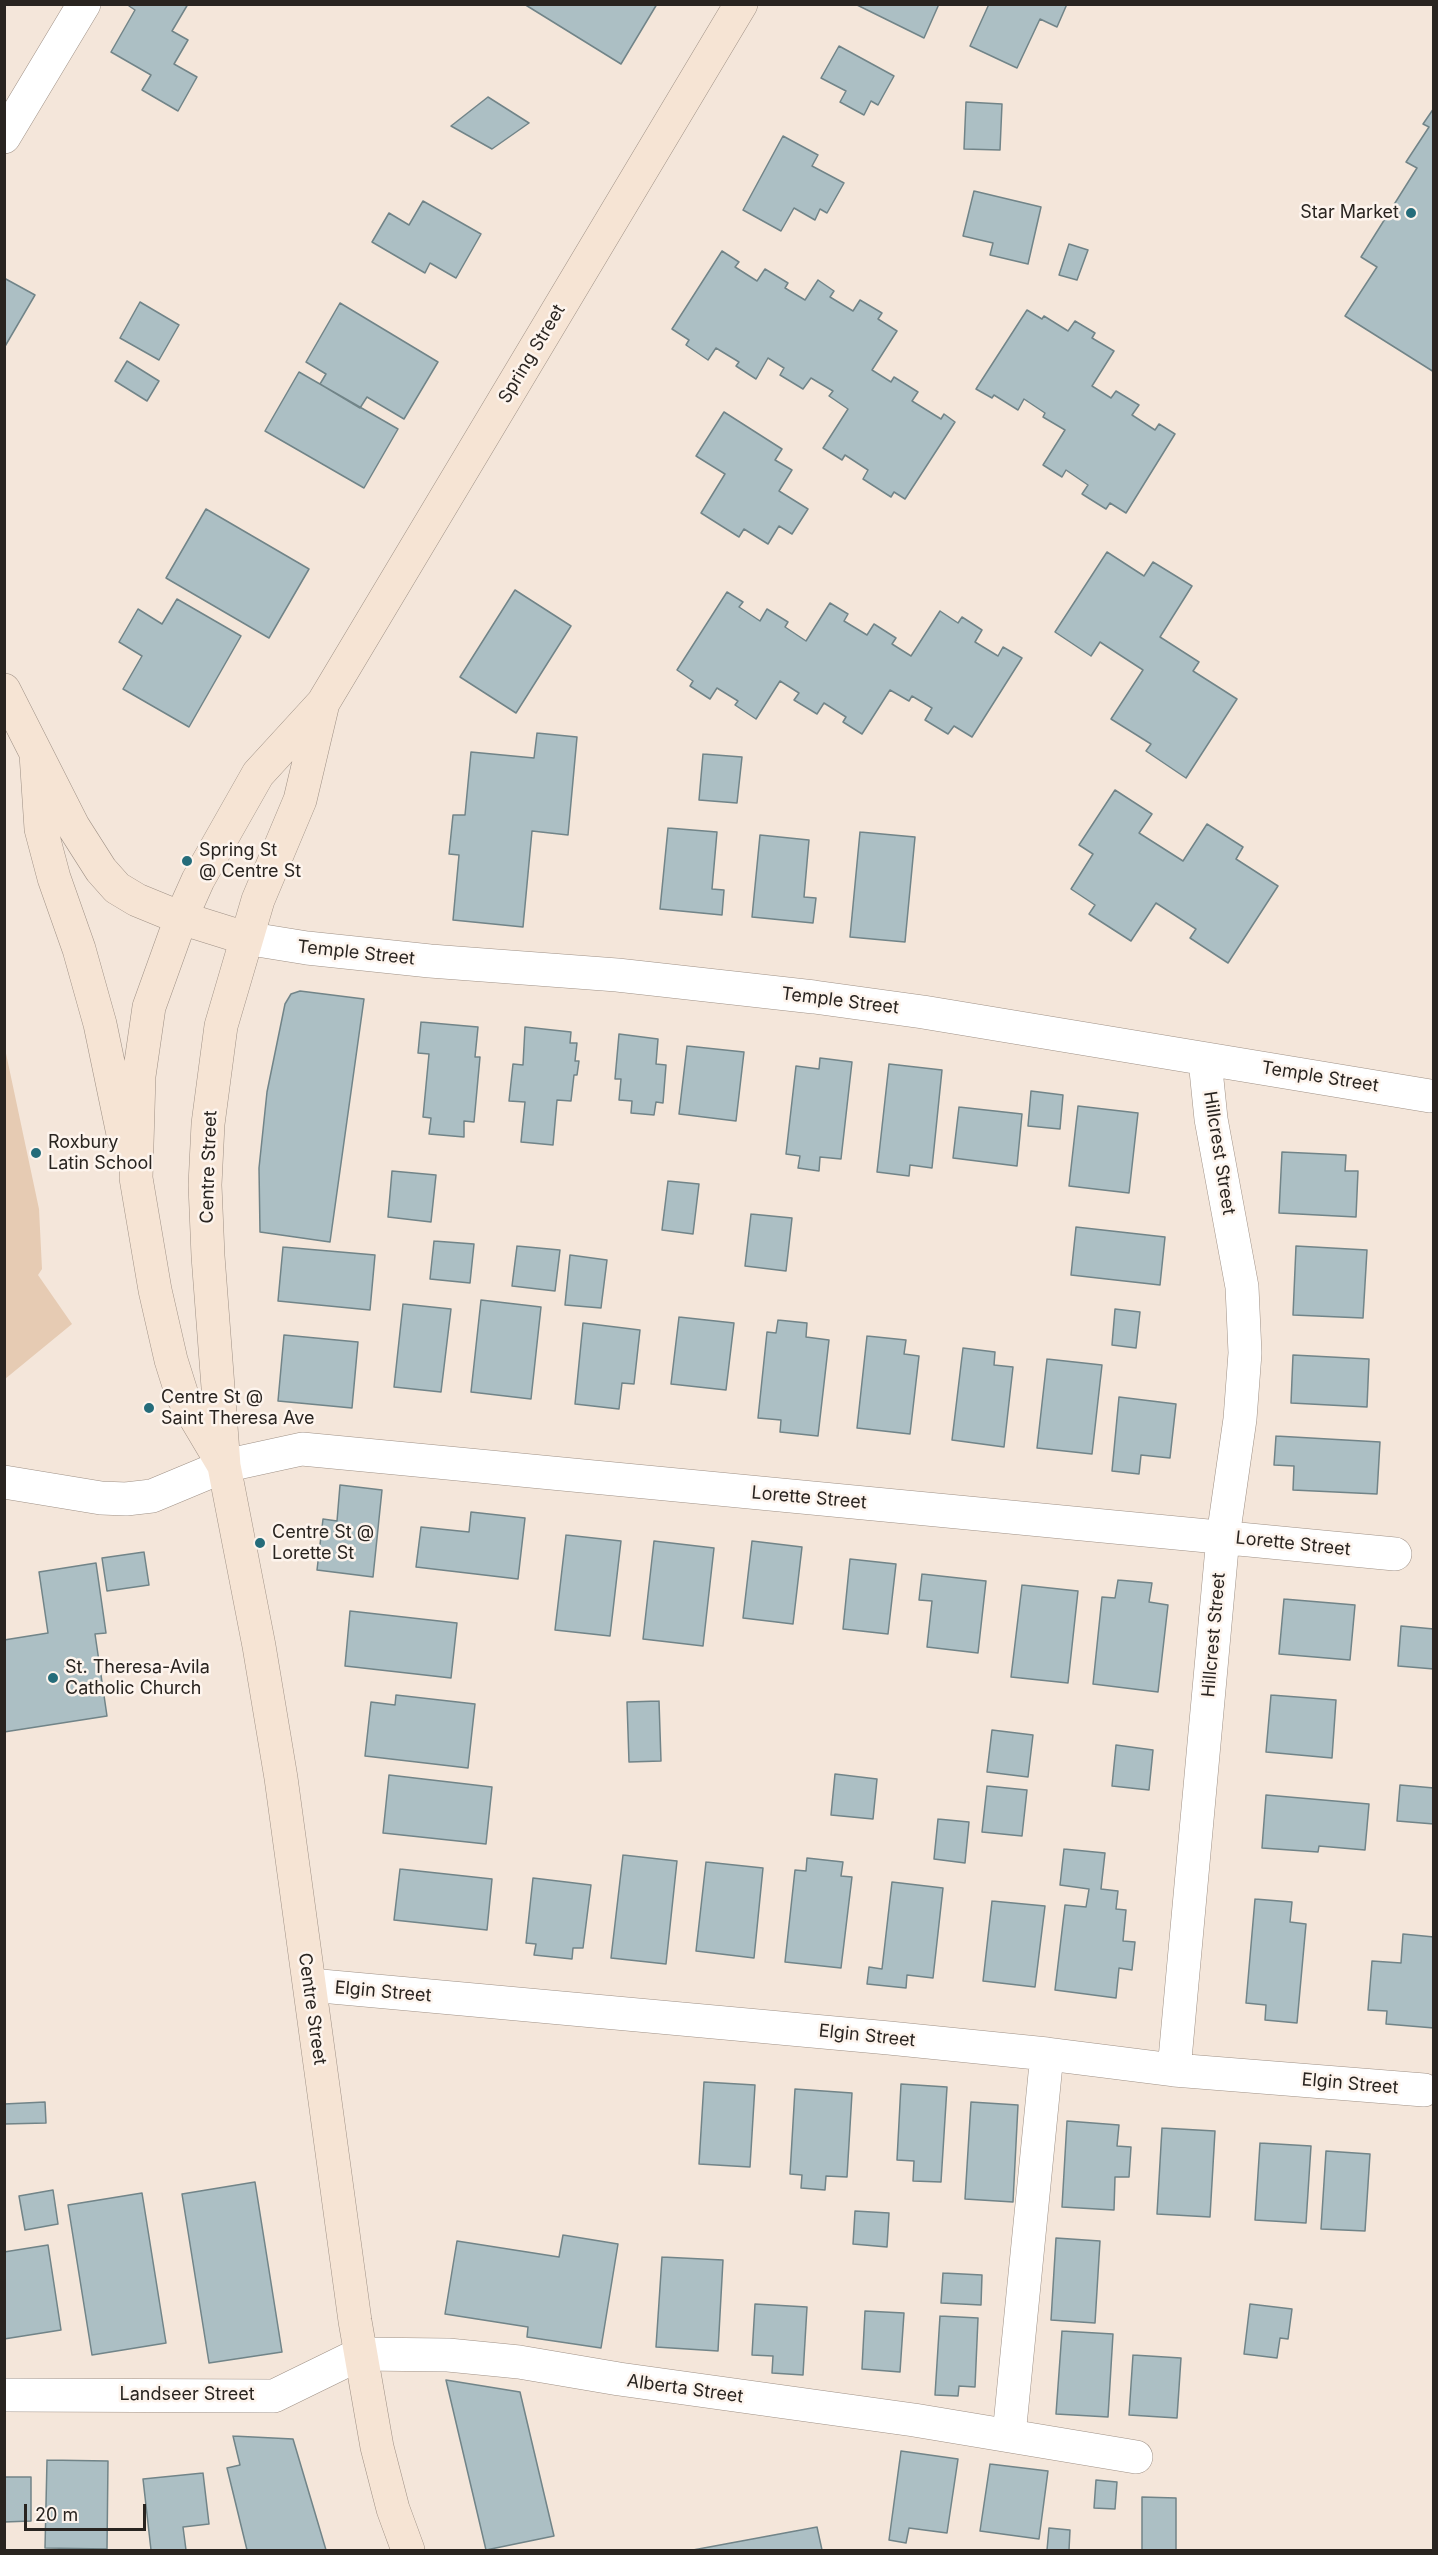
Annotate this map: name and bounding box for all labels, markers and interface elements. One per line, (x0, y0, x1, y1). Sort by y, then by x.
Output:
place label: Star Market (1300, 202, 1399, 224)
marker: Star Market (1404, 206, 1418, 220)
street label: Spring Street (494, 301, 570, 407)
place label: Spring St @ Centre St (199, 840, 301, 882)
marker: Spring St @ Centre St (180, 854, 194, 868)
street label: Temple Street (296, 936, 416, 970)
street label: Temple Street (780, 983, 900, 1019)
street label: Temple Street (1260, 1057, 1380, 1097)
street label: Hillcrest Street (1199, 1090, 1239, 1216)
street label: Centre Street (196, 1110, 222, 1224)
place label: Roxbury Latin School (48, 1132, 153, 1174)
marker: Roxbury Latin School (29, 1146, 43, 1160)
place label: Centre St @ Saint Theresa Ave (161, 1387, 314, 1430)
marker: Centre St @ Saint Theresa Ave (142, 1401, 156, 1415)
street label: Lorette Street (751, 1482, 867, 1514)
place label: Centre St @ Lorette St (272, 1522, 374, 1564)
street label: Lorette Street (1234, 1527, 1352, 1561)
marker: Centre St @ Lorette St (253, 1536, 267, 1550)
street label: Hillcrest Street (1198, 1572, 1230, 1698)
place label: St. Theresa-Avila Catholic Church (65, 1657, 210, 1700)
marker: St. Theresa-Avila Catholic Church (46, 1671, 60, 1685)
street label: Centre Street (293, 1952, 331, 2066)
street label: Elgin Street (334, 1977, 432, 2007)
street label: Elgin Street (818, 2020, 916, 2052)
street label: Elgin Street (1301, 2069, 1399, 2099)
street label: Alberta Street (625, 2370, 745, 2408)
street label: Landseer Street (119, 2384, 255, 2406)
scale bar (27, 2492, 148, 2530)
text: 20 m (35, 2504, 78, 2525)

